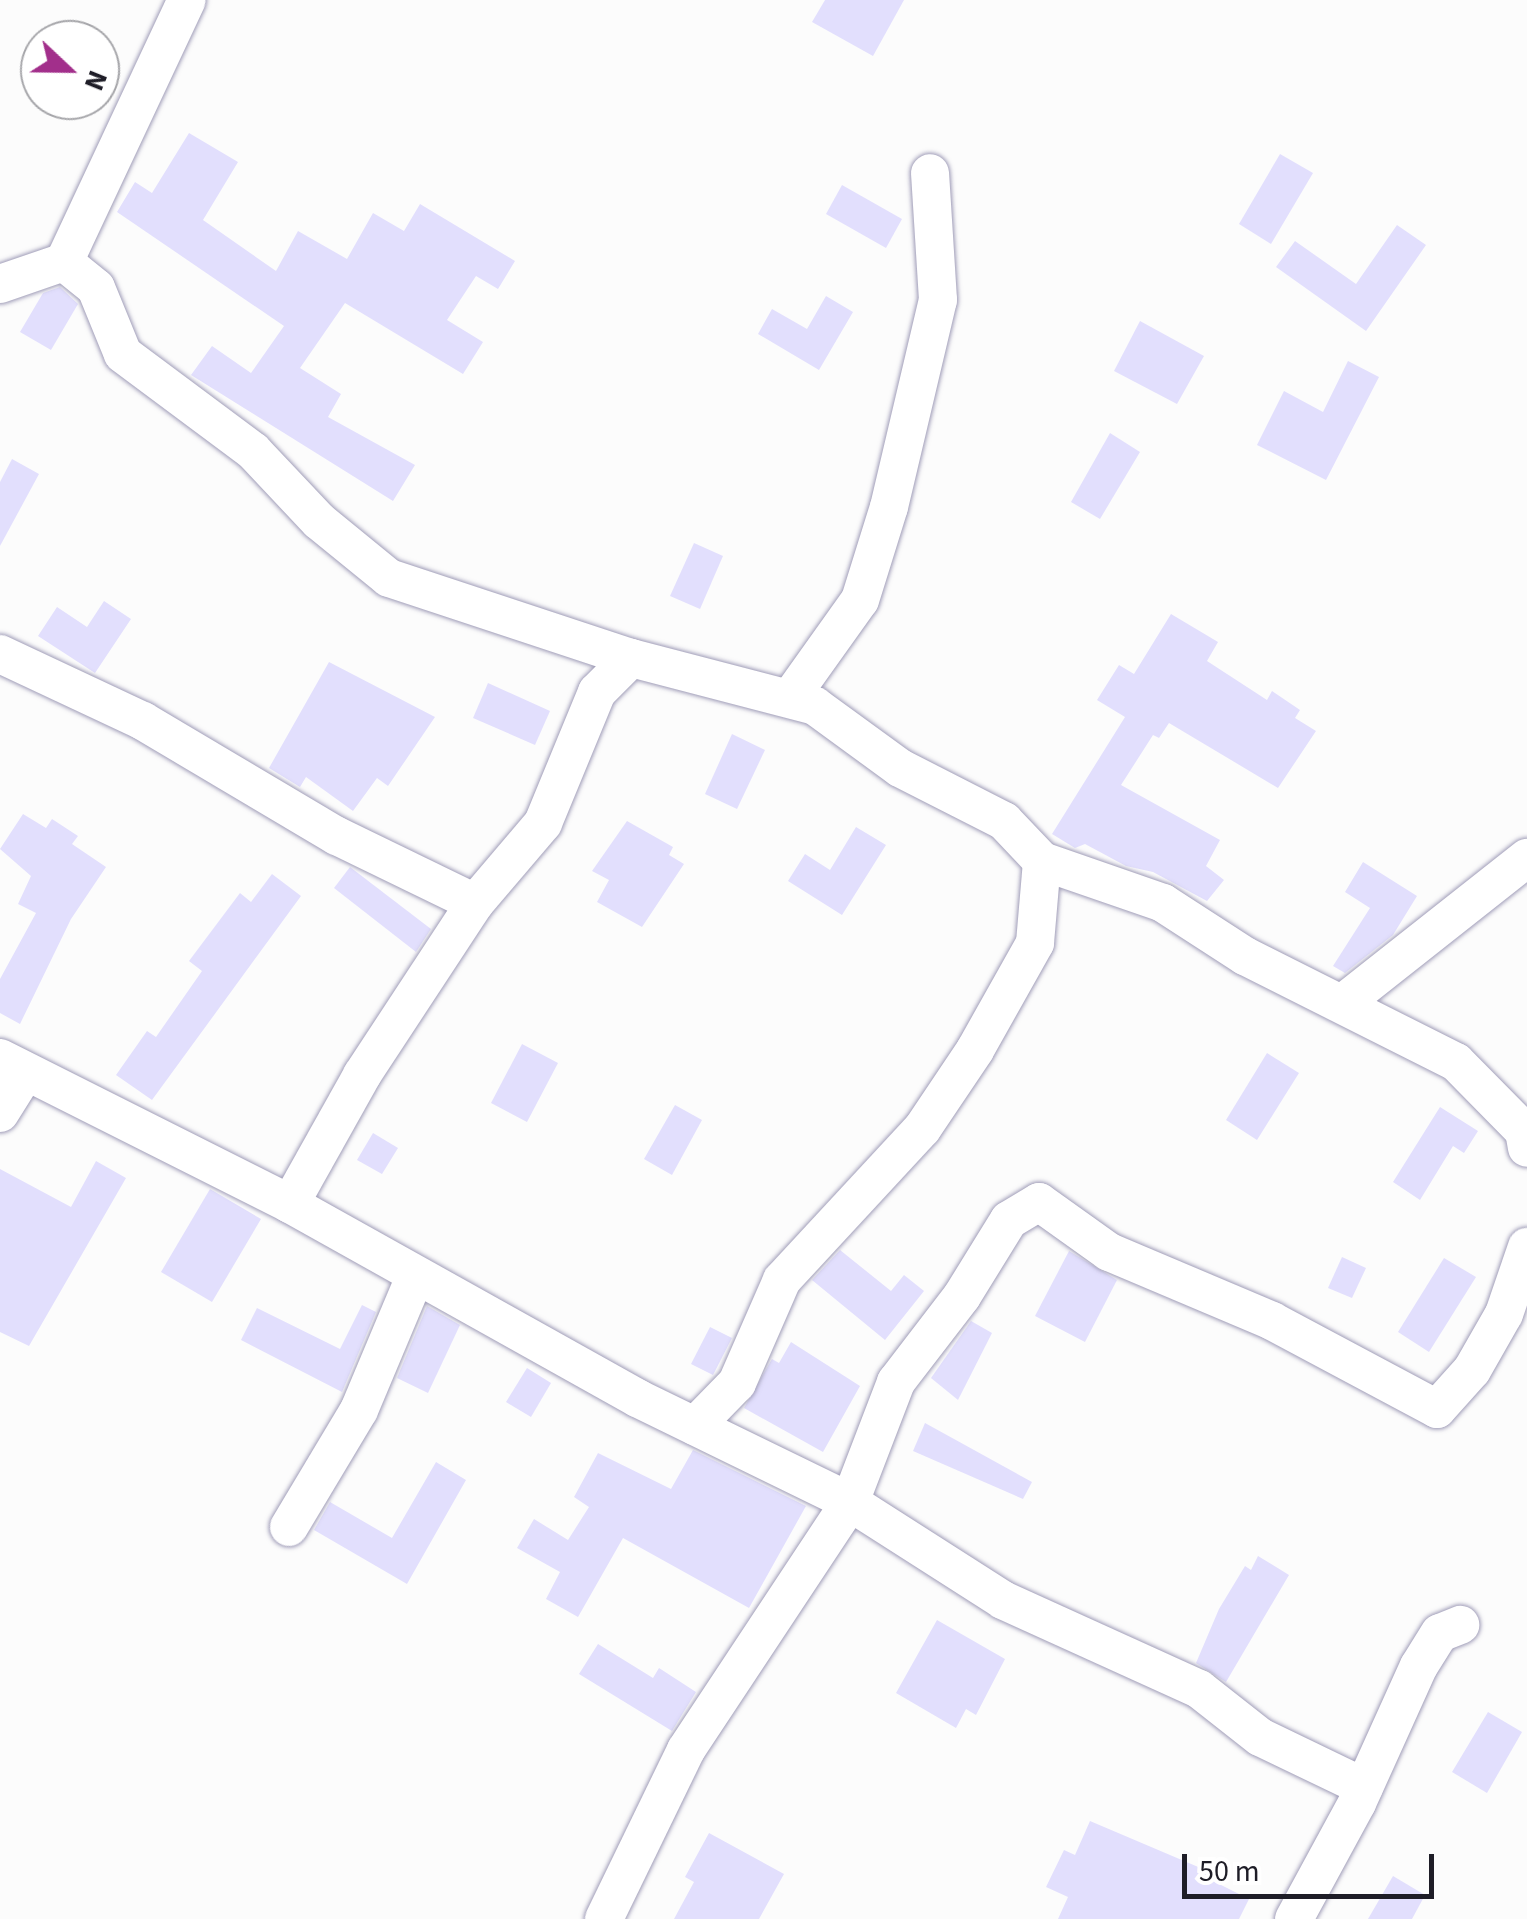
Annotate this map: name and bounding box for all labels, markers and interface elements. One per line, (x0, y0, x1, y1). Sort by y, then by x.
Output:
north arrow (20, 20, 120, 120)
text: N (74, 64, 118, 97)
scale bar (1187, 1834, 1440, 1896)
text: 50 m (1199, 1850, 1260, 1893)

